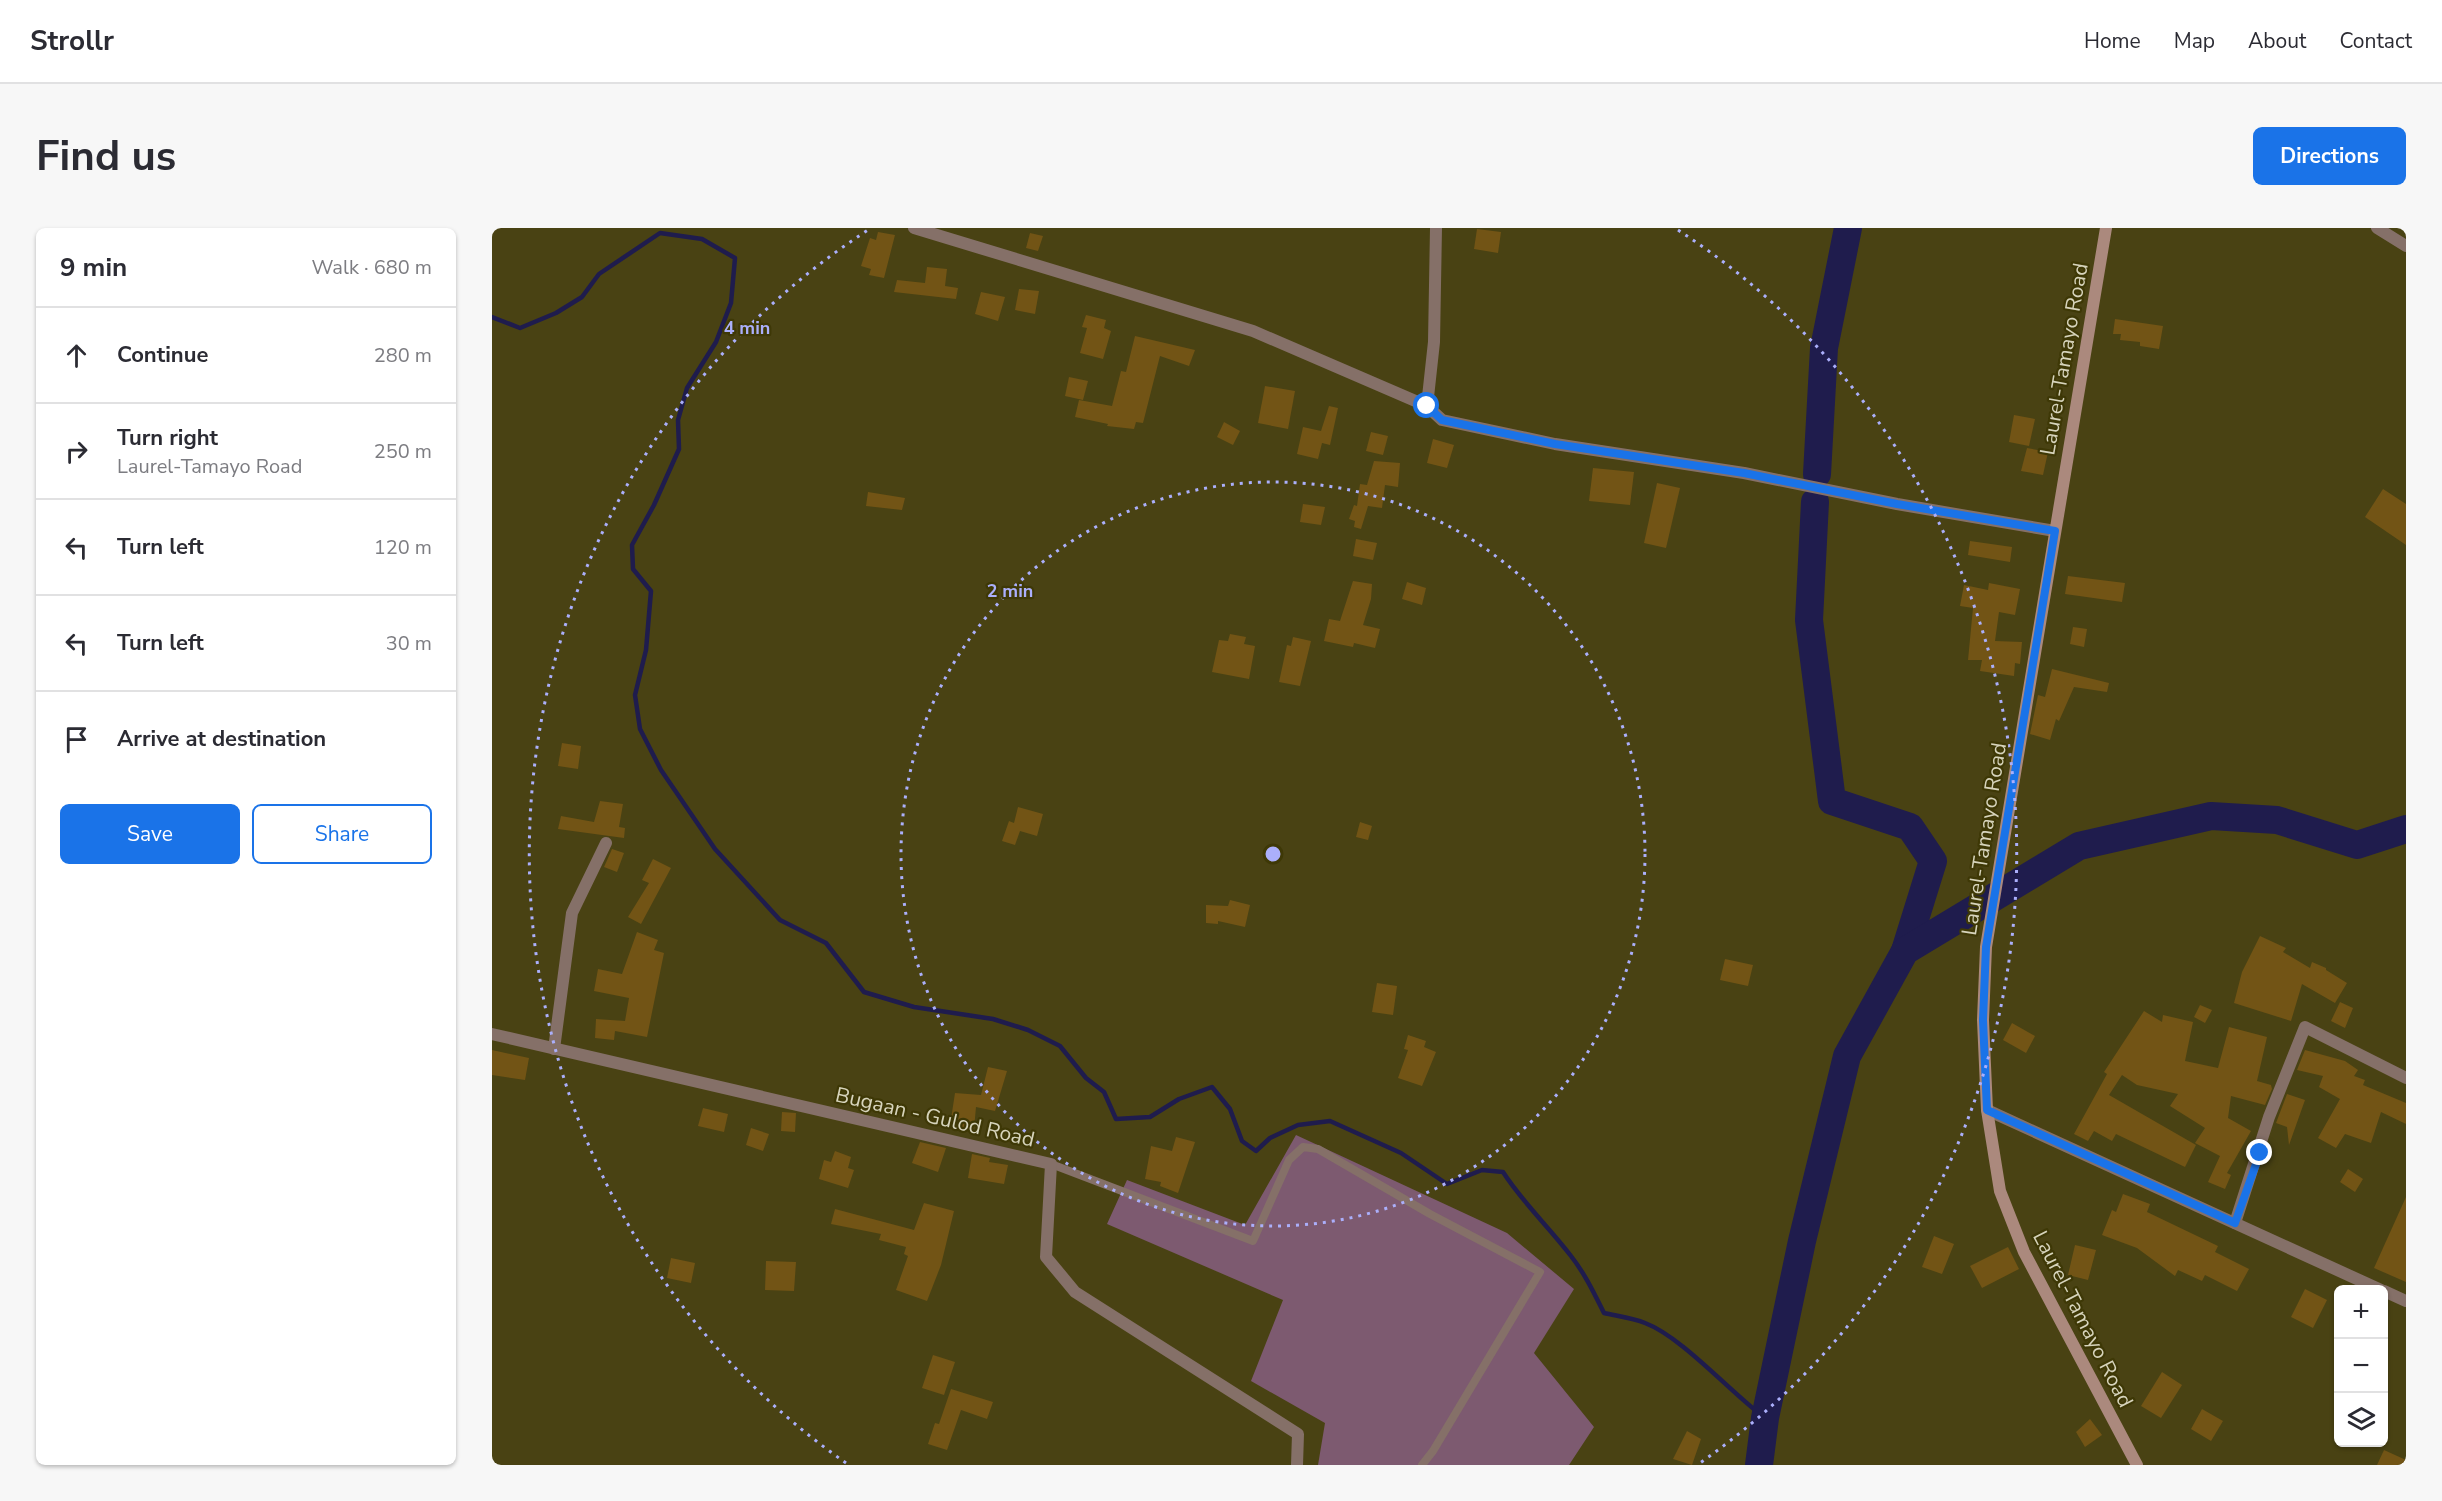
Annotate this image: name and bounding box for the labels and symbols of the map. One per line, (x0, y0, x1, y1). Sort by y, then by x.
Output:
street label: Laurel-Tamayo Road (2033, 261, 2095, 457)
text: 4 min (724, 316, 770, 340)
route start (1413, 392, 1439, 418)
text: 2 min (987, 579, 1033, 603)
street label: Laurel-Tamayo Road (1955, 741, 2013, 937)
centre of rings (1263, 844, 1283, 864)
street label: Bugaan - Gulod Road (833, 1080, 1037, 1154)
route end (2246, 1139, 2272, 1165)
street label: Laurel-Tamayo Road (2026, 1226, 2140, 1412)

